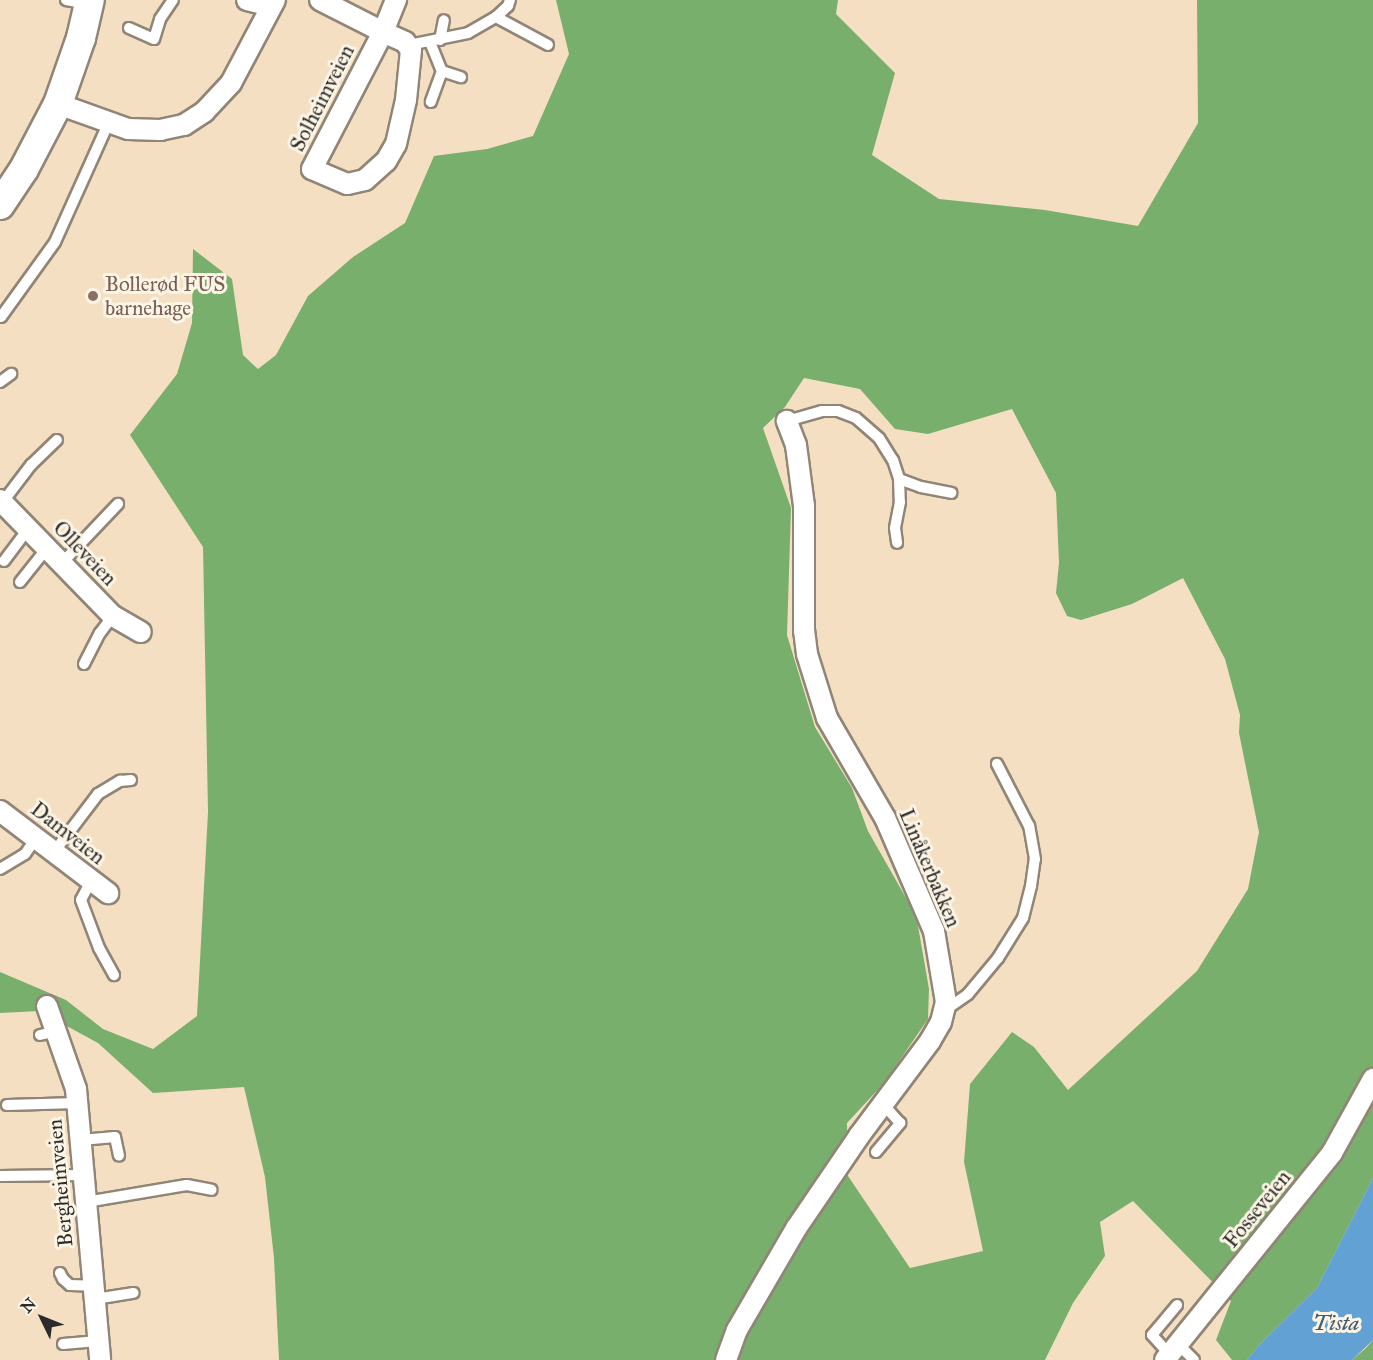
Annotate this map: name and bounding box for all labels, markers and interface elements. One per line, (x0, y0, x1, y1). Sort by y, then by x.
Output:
street label: Solheimveien (284, 41, 360, 155)
place label: Bollerød FUS barnehage (105, 271, 225, 321)
marker: Bollerød FUS barnehage (86, 289, 100, 303)
street label: Olleveien (48, 515, 122, 591)
street label: Damveien (26, 796, 110, 870)
street label: Linåkerbakken (894, 805, 966, 931)
street label: Bergheimveien (42, 1118, 78, 1248)
street label: Fosseveien (1218, 1165, 1296, 1253)
north arrow (12, 1288, 72, 1348)
text: N (17, 1294, 40, 1317)
water label: Tista (1313, 1310, 1359, 1336)

